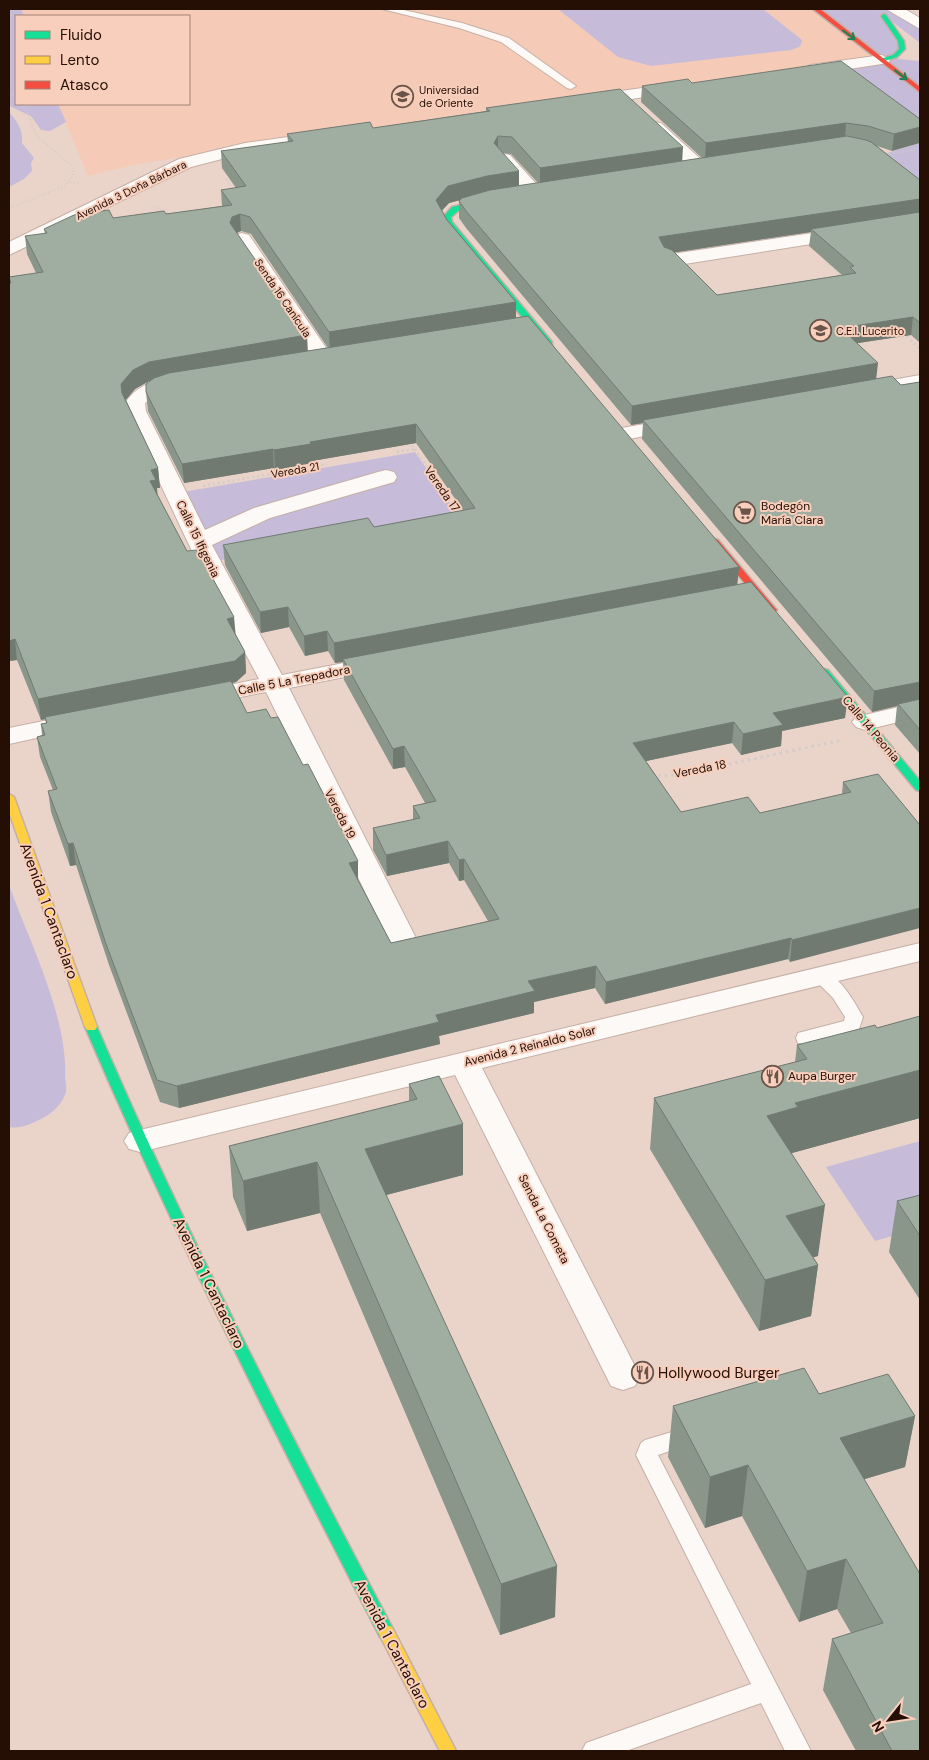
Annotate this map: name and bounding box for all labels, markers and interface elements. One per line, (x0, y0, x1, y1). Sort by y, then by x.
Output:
legend (15, 15, 190, 105)
text: Fluido (60, 25, 102, 45)
one-way arrow (842, 29, 855, 40)
text: Lento (60, 50, 99, 70)
one-way arrow (894, 70, 908, 80)
text: Atasco (60, 75, 108, 95)
place label: Universidad de Oriente (419, 83, 479, 110)
school or university icon: Universidad de Oriente (391, 84, 415, 108)
street label: Avenida 3 Doña Bárbara (73, 157, 189, 223)
street label: Senda 16 Canícula (252, 256, 314, 340)
school or university icon: C.E.I. Lucerito (808, 319, 832, 343)
place label: C.E.I. Lucerito (836, 324, 904, 338)
street label: Vereda 21 (270, 459, 320, 481)
street label: Vereda 17 (420, 463, 464, 515)
street label: Calle 15 Ifigenia (172, 498, 224, 580)
place label: Bodegón María Clara (761, 498, 823, 528)
supermarket icon: Bodegón María Clara (733, 501, 757, 525)
street label: Calle 5 La Trepadora (237, 661, 351, 699)
street label: Calle 14 Peonia (839, 693, 903, 765)
street label: Vereda 18 (672, 756, 728, 782)
street label: Vereda 19 (321, 786, 359, 842)
street label: Avenida 1 Cantaclaro (15, 840, 83, 982)
street label: Avenida 2 Reinaldo Solar (462, 1022, 598, 1070)
restaurant icon: Aupa Burger (760, 1064, 784, 1088)
place label: Aupa Burger (788, 1068, 857, 1084)
street label: Senda La Cometa (515, 1172, 573, 1266)
street label: Avenida 1 Cantaclaro (169, 1214, 249, 1352)
restaurant icon: Hollywood Burger (630, 1361, 654, 1385)
place label: Hollywood Burger (658, 1363, 780, 1383)
street label: Avenida 1 Cantaclaro (349, 1576, 435, 1712)
north arrow (864, 1695, 914, 1745)
text: N (867, 1718, 888, 1735)

